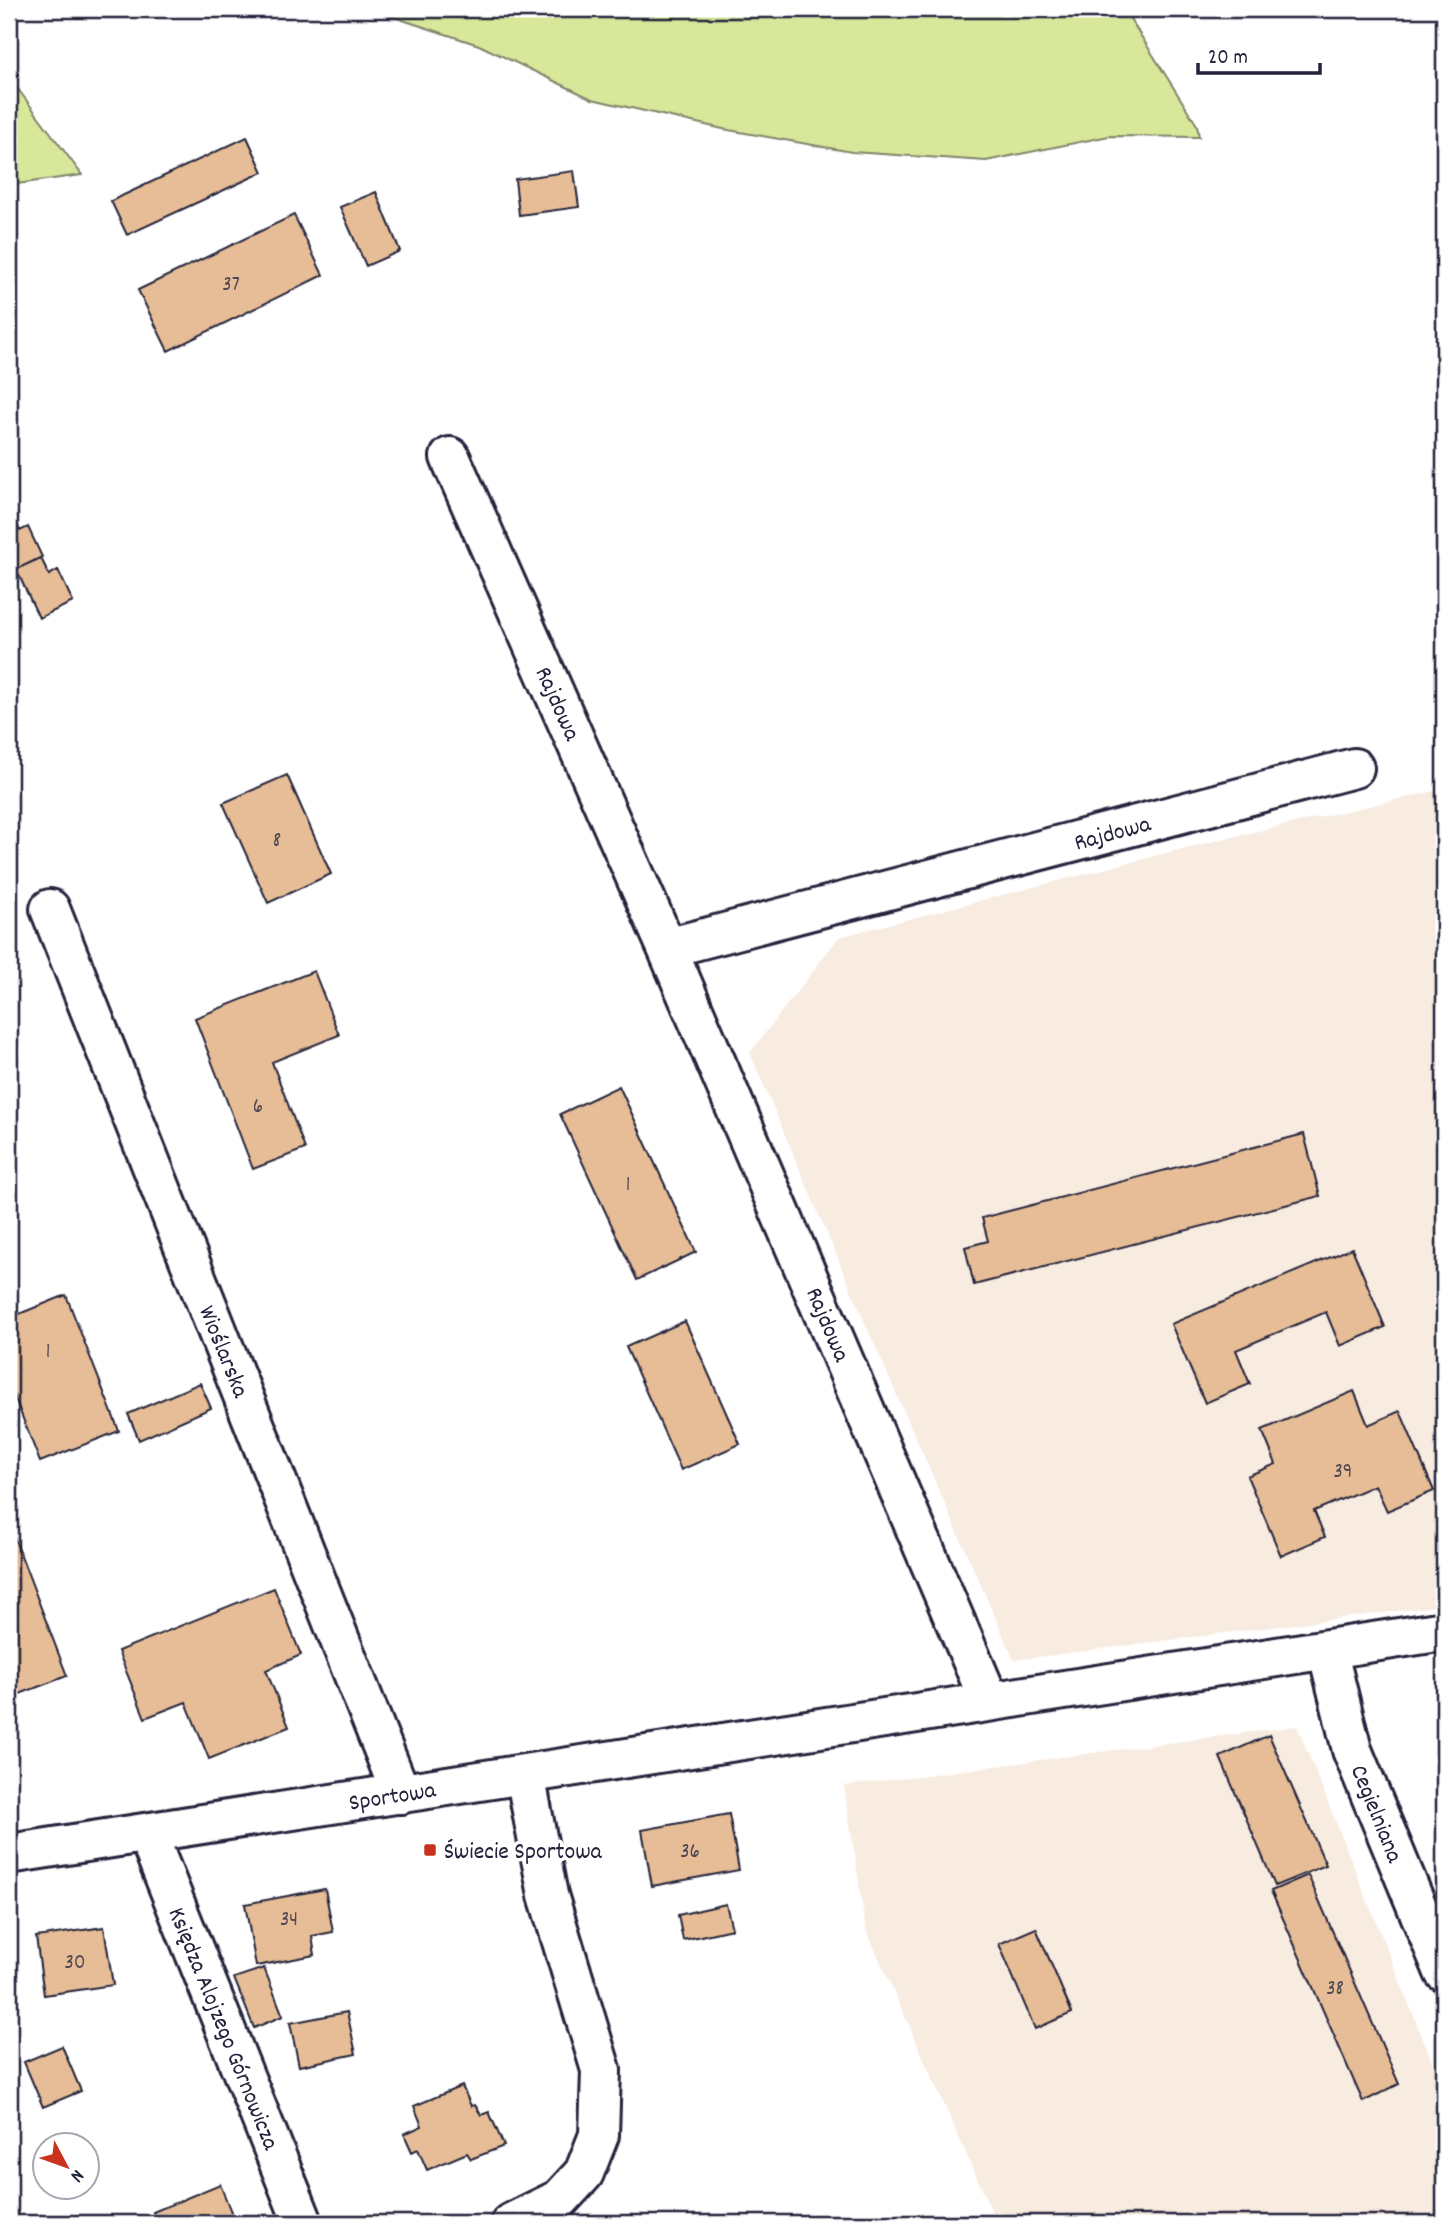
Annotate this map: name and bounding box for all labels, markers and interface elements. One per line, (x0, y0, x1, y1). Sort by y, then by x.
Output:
scale bar (1198, 32, 1320, 76)
text: 20 m (1208, 44, 1248, 74)
house number: 37 (222, 271, 240, 301)
street label: Rajdowa (525, 662, 588, 747)
street label: Rajdowa (1071, 808, 1156, 861)
house number: 8 (273, 827, 281, 857)
house number: 6 (253, 1093, 263, 1123)
house number: 1 (626, 1171, 630, 1201)
street label: Rajdowa (795, 1283, 857, 1368)
street label: Wioślarska (188, 1301, 256, 1404)
house number: 1 (46, 1338, 50, 1368)
house number: 39 (1334, 1458, 1352, 1488)
street label: Cegielniana (1340, 1760, 1410, 1869)
street label: Sportowa (347, 1774, 439, 1822)
place label: Świecie Sportowa (444, 1836, 603, 1870)
house number: 36 (680, 1838, 700, 1868)
marker: Świecie Sportowa (422, 1842, 438, 1858)
street label: Księdza Alojzego Górnowicza (158, 1903, 287, 2156)
house number: 34 (280, 1906, 298, 1936)
house number: 30 (65, 1949, 85, 1979)
house number: 38 (1326, 1975, 1344, 2005)
north arrow (32, 2130, 102, 2200)
text: N (63, 2162, 89, 2187)

